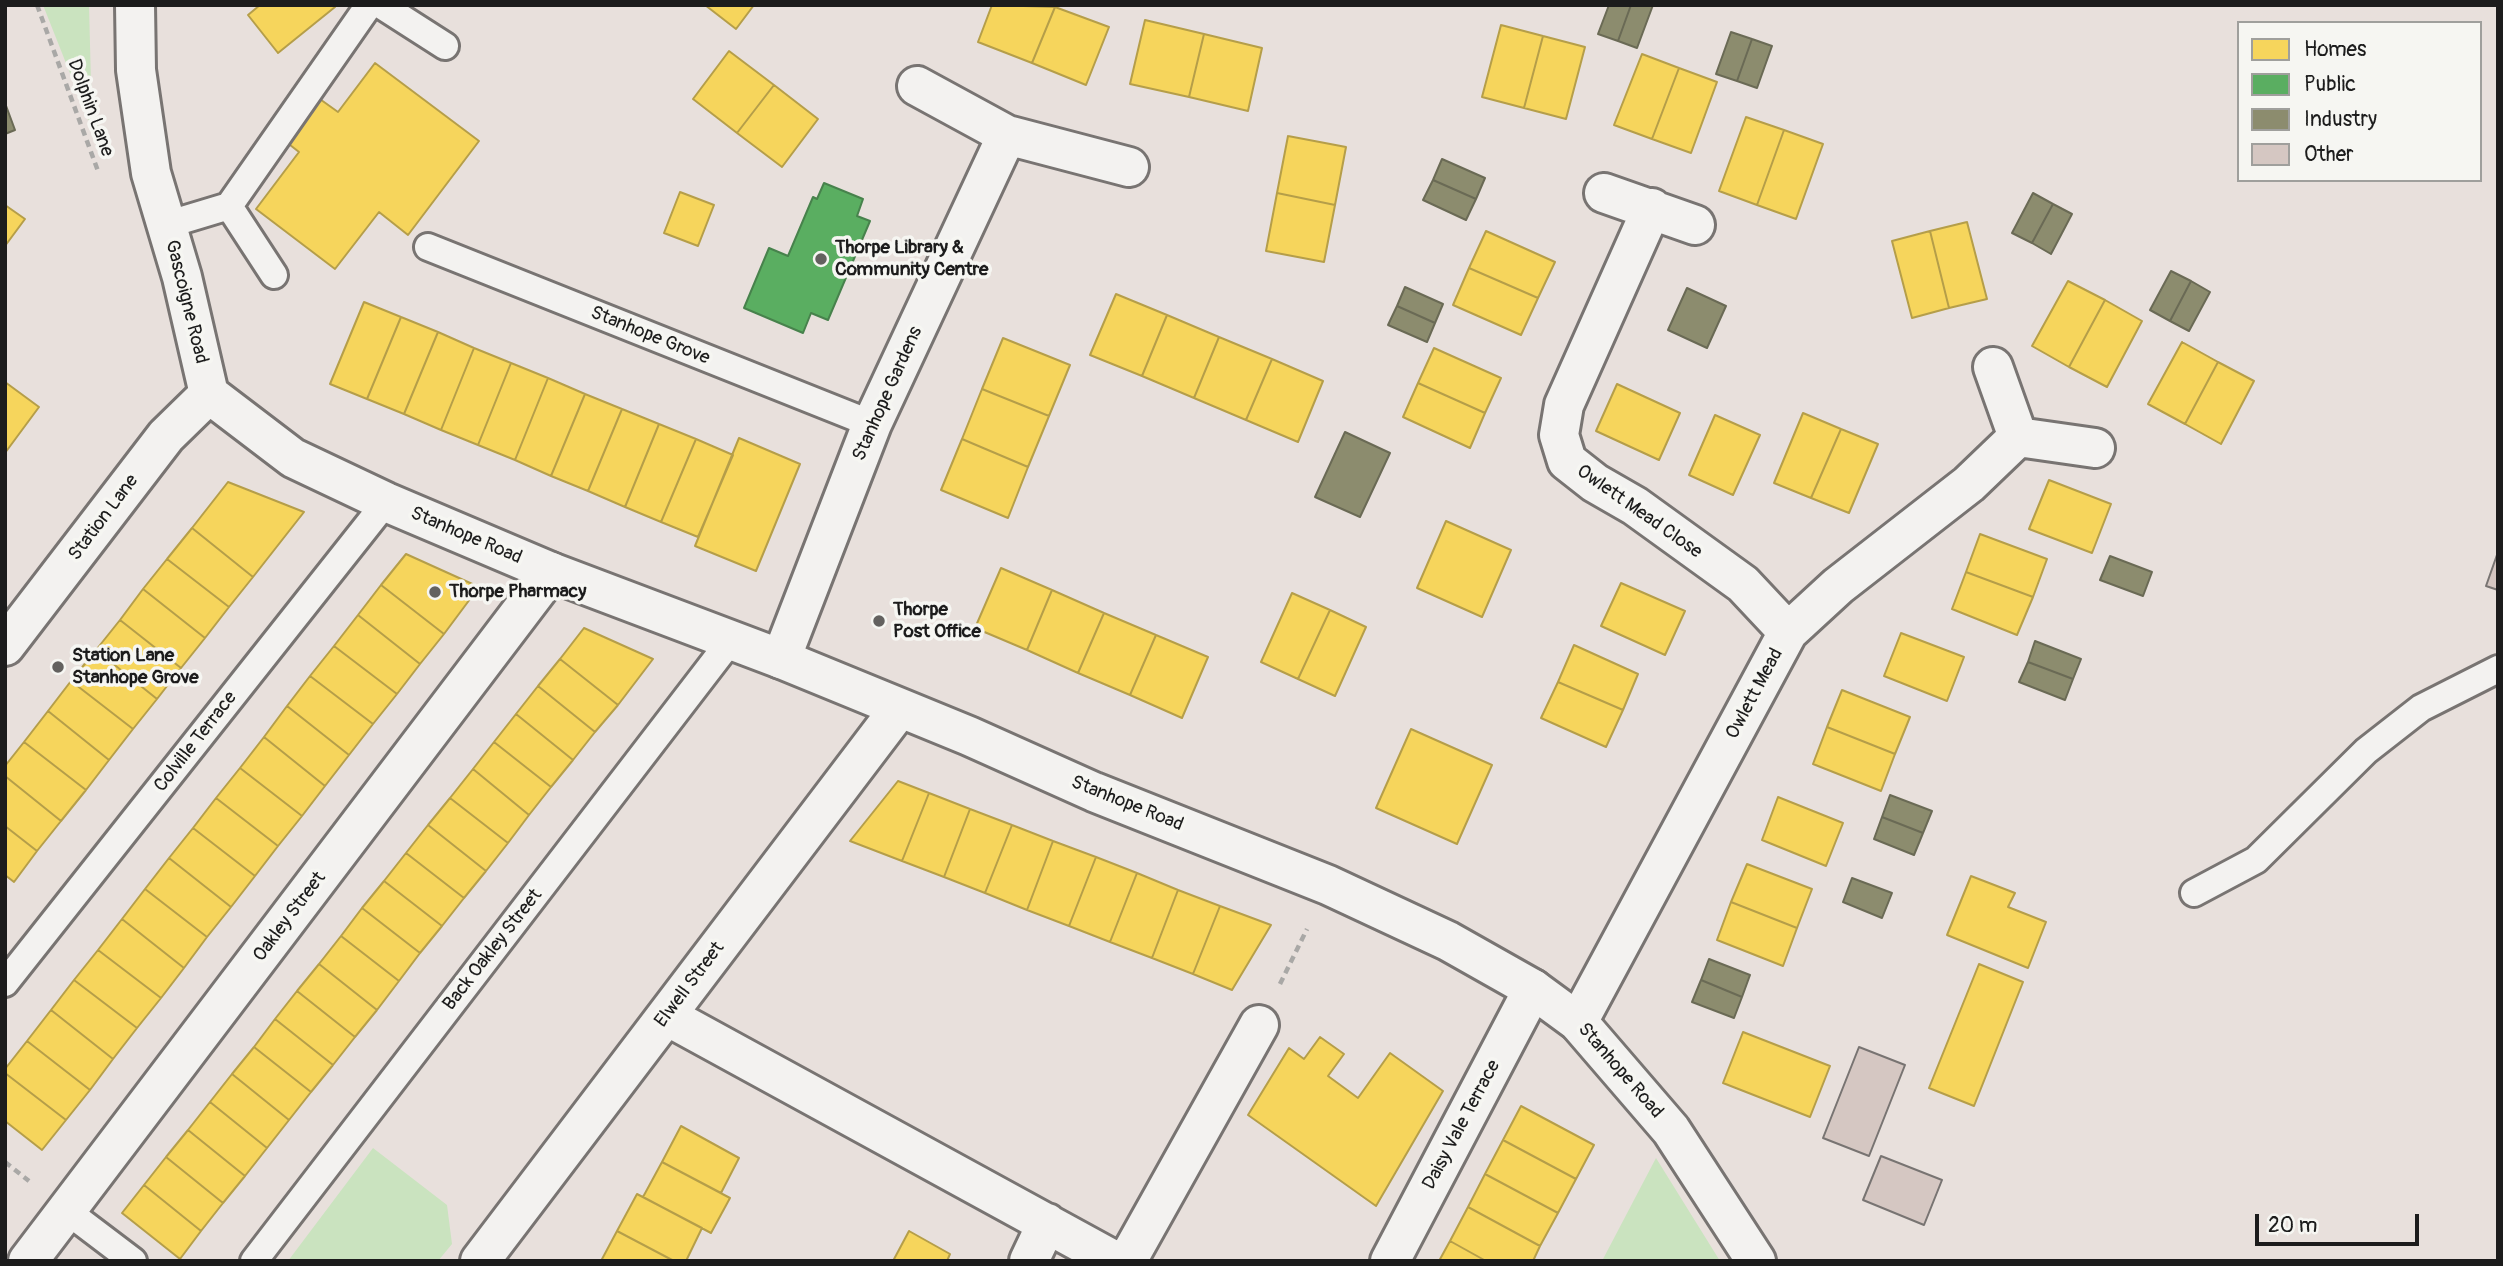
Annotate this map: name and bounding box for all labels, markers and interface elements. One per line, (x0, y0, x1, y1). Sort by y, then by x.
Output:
legend (2237, 21, 2482, 182)
text: Homes (2304, 36, 2366, 63)
street label: Dolphin Lane (62, 56, 118, 160)
text: Public (2304, 71, 2356, 98)
text: Industry (2304, 106, 2377, 133)
text: Other (2304, 141, 2354, 168)
place label: Thorpe Library & Community Centre (835, 237, 988, 281)
street label: Gascoigne Road (160, 238, 212, 366)
marker: Thorpe Library & Community Centre (813, 251, 829, 267)
street label: Stanhope Grove (587, 302, 713, 370)
street label: Stanhope Gardens (848, 323, 928, 465)
street label: Owlett Mead Close (1572, 460, 1706, 564)
street label: Station Lane (64, 470, 144, 566)
street label: Stanhope Road (407, 502, 525, 570)
place label: Thorpe Pharmacy (449, 581, 586, 603)
marker: Thorpe Pharmacy (427, 584, 443, 600)
place label: Thorpe Post Office (893, 599, 981, 643)
marker: Thorpe Post Office (871, 613, 887, 629)
place label: Station Lane Stanhope Grove (72, 645, 199, 689)
street label: Owlett Mead (1722, 645, 1788, 743)
marker: Station Lane Stanhope Grove (50, 659, 66, 675)
street label: Colville Terrace (150, 687, 242, 797)
street label: Stanhope Road (1068, 771, 1186, 837)
street label: Oakley Street (249, 868, 331, 966)
street label: Back Oakley Street (439, 885, 547, 1015)
street label: Elwell Street (650, 938, 730, 1032)
street label: Stanhope Road (1572, 1019, 1668, 1123)
street label: Daisy Vale Terrace (1418, 1056, 1506, 1194)
scale bar (2258, 1200, 2422, 1244)
text: 20 m (2268, 1212, 2317, 1239)

